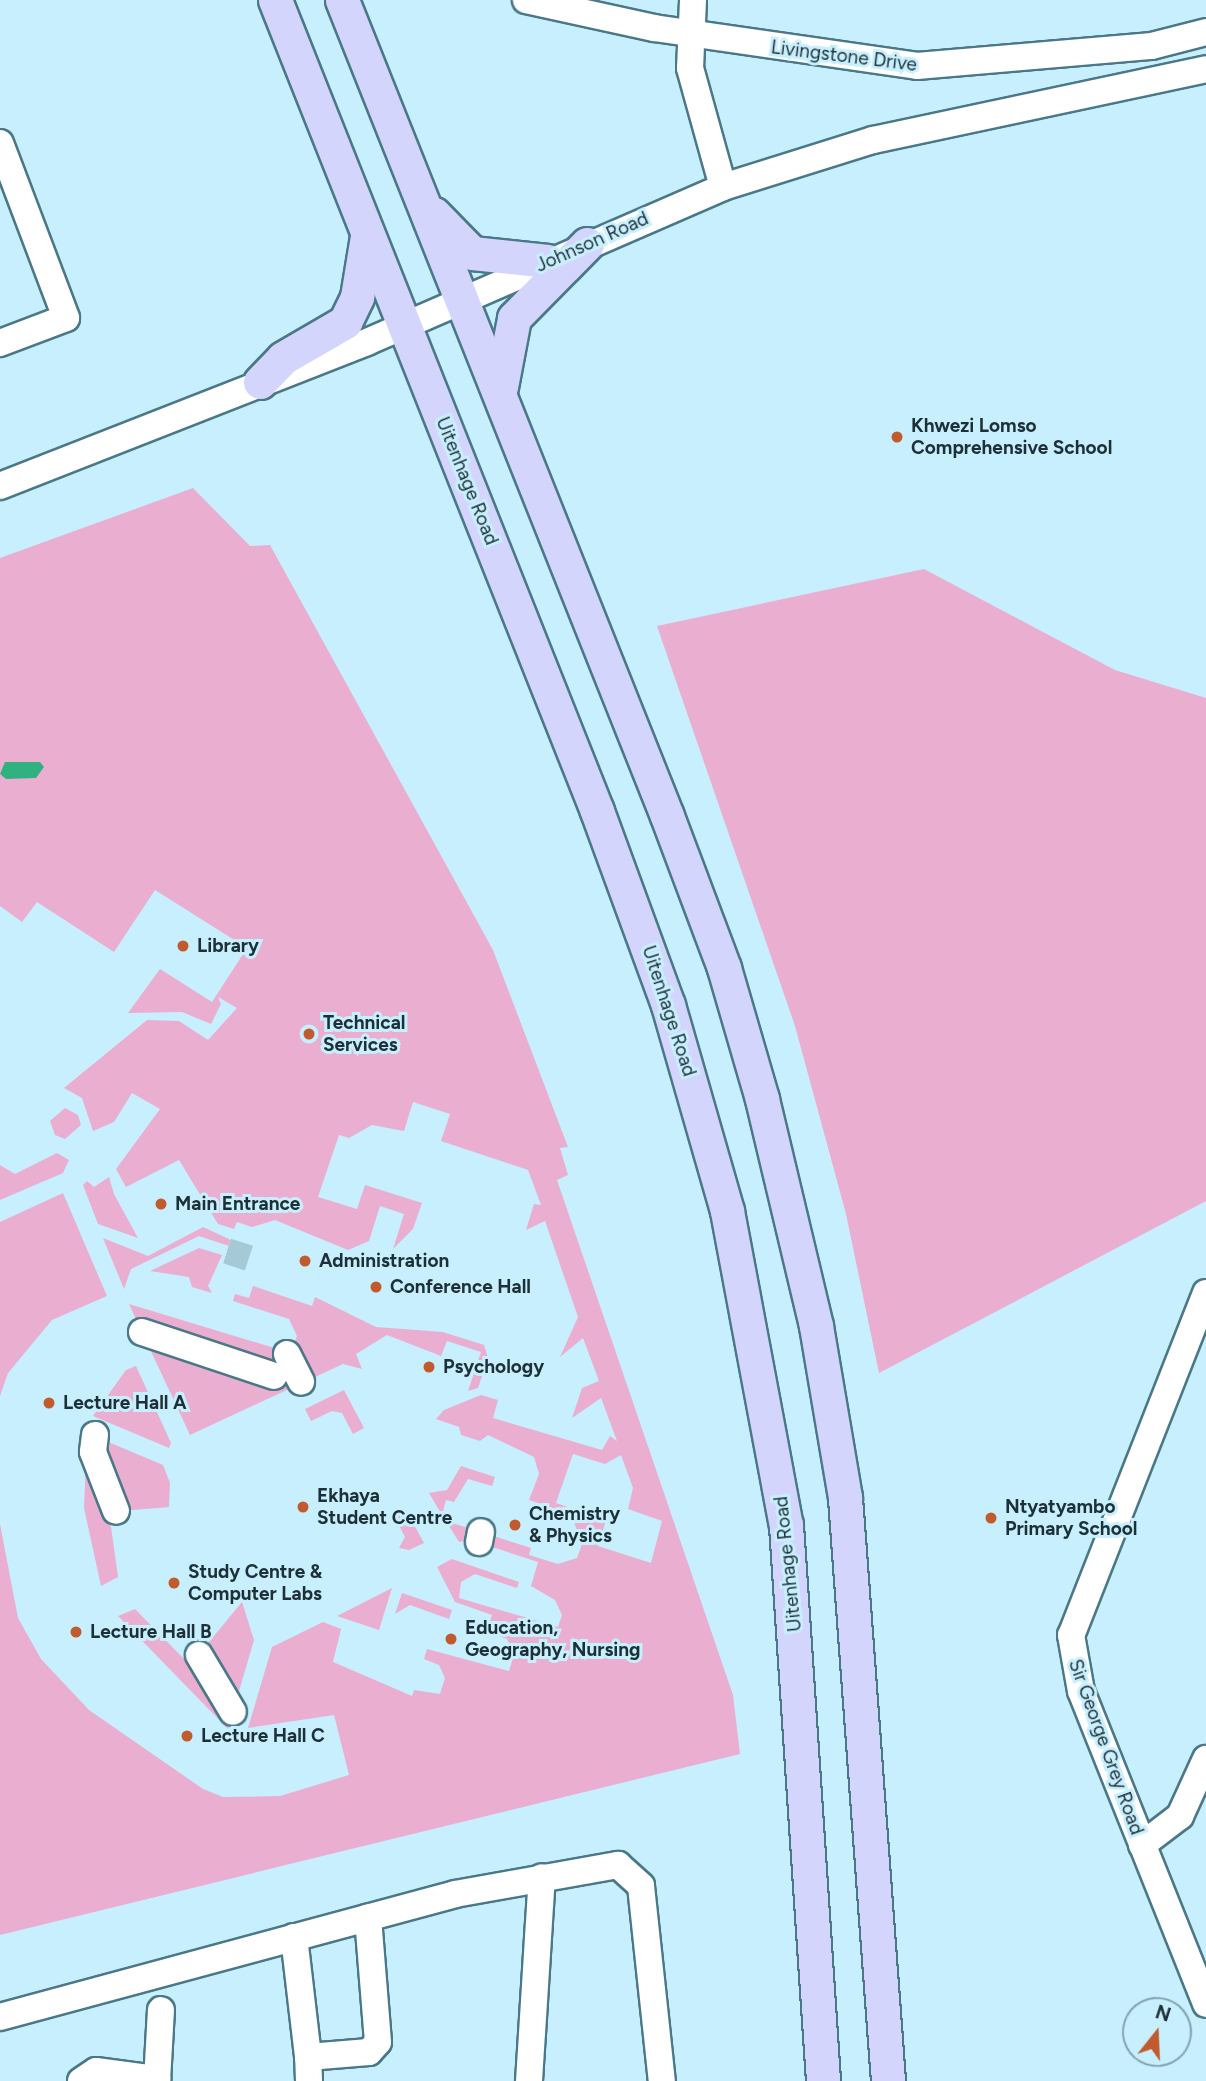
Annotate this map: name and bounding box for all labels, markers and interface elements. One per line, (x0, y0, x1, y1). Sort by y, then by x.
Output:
street label: Livingstone Drive (770, 36, 918, 76)
street label: Johnson Road (532, 207, 652, 277)
street label: Uitenhage Road (431, 414, 503, 548)
place label: Khwezi Lomso Comprehensive School (911, 415, 1112, 459)
marker: Khwezi Lomso Comprehensive School (889, 429, 905, 445)
place label: Library (197, 935, 259, 957)
marker: Library (175, 938, 191, 954)
street label: Uitenhage Road (637, 943, 701, 1079)
place label: Technical Services (323, 1012, 406, 1056)
marker: Technical Services (301, 1026, 317, 1042)
place label: Main Entrance (175, 1193, 300, 1215)
marker: Main Entrance (153, 1196, 169, 1212)
place label: Administration (319, 1250, 449, 1272)
marker: Administration (297, 1253, 313, 1269)
place label: Conference Hall (390, 1276, 531, 1298)
marker: Conference Hall (368, 1279, 384, 1295)
place label: Psychology (443, 1356, 544, 1378)
marker: Psychology (421, 1359, 437, 1375)
place label: Lecture Hall A (63, 1392, 187, 1414)
marker: Lecture Hall A (41, 1395, 57, 1411)
place label: Ekhaya Student Centre (317, 1485, 452, 1529)
street label: Uitenhage Road (770, 1495, 806, 1633)
place label: Ntyatyambo Primary School (1005, 1496, 1137, 1540)
marker: Ekhaya Student Centre (295, 1499, 311, 1515)
place label: Chemistry & Physics (529, 1503, 620, 1547)
marker: Ntyatyambo Primary School (983, 1510, 999, 1526)
marker: Chemistry & Physics (507, 1517, 523, 1533)
place label: Study Centre & Computer Labs (188, 1561, 322, 1605)
marker: Study Centre & Computer Labs (166, 1575, 182, 1591)
place label: Education, Geography, Nursing (465, 1617, 640, 1661)
place label: Lecture Hall B (90, 1621, 212, 1643)
marker: Lecture Hall B (68, 1624, 84, 1640)
marker: Education, Geography, Nursing (443, 1631, 459, 1647)
street label: Sir George Grey Road (1064, 1656, 1148, 1838)
place label: Lecture Hall C (201, 1725, 325, 1747)
marker: Lecture Hall C (179, 1728, 195, 1744)
north arrow (1122, 1997, 1192, 2067)
text: N (1152, 2000, 1174, 2027)

